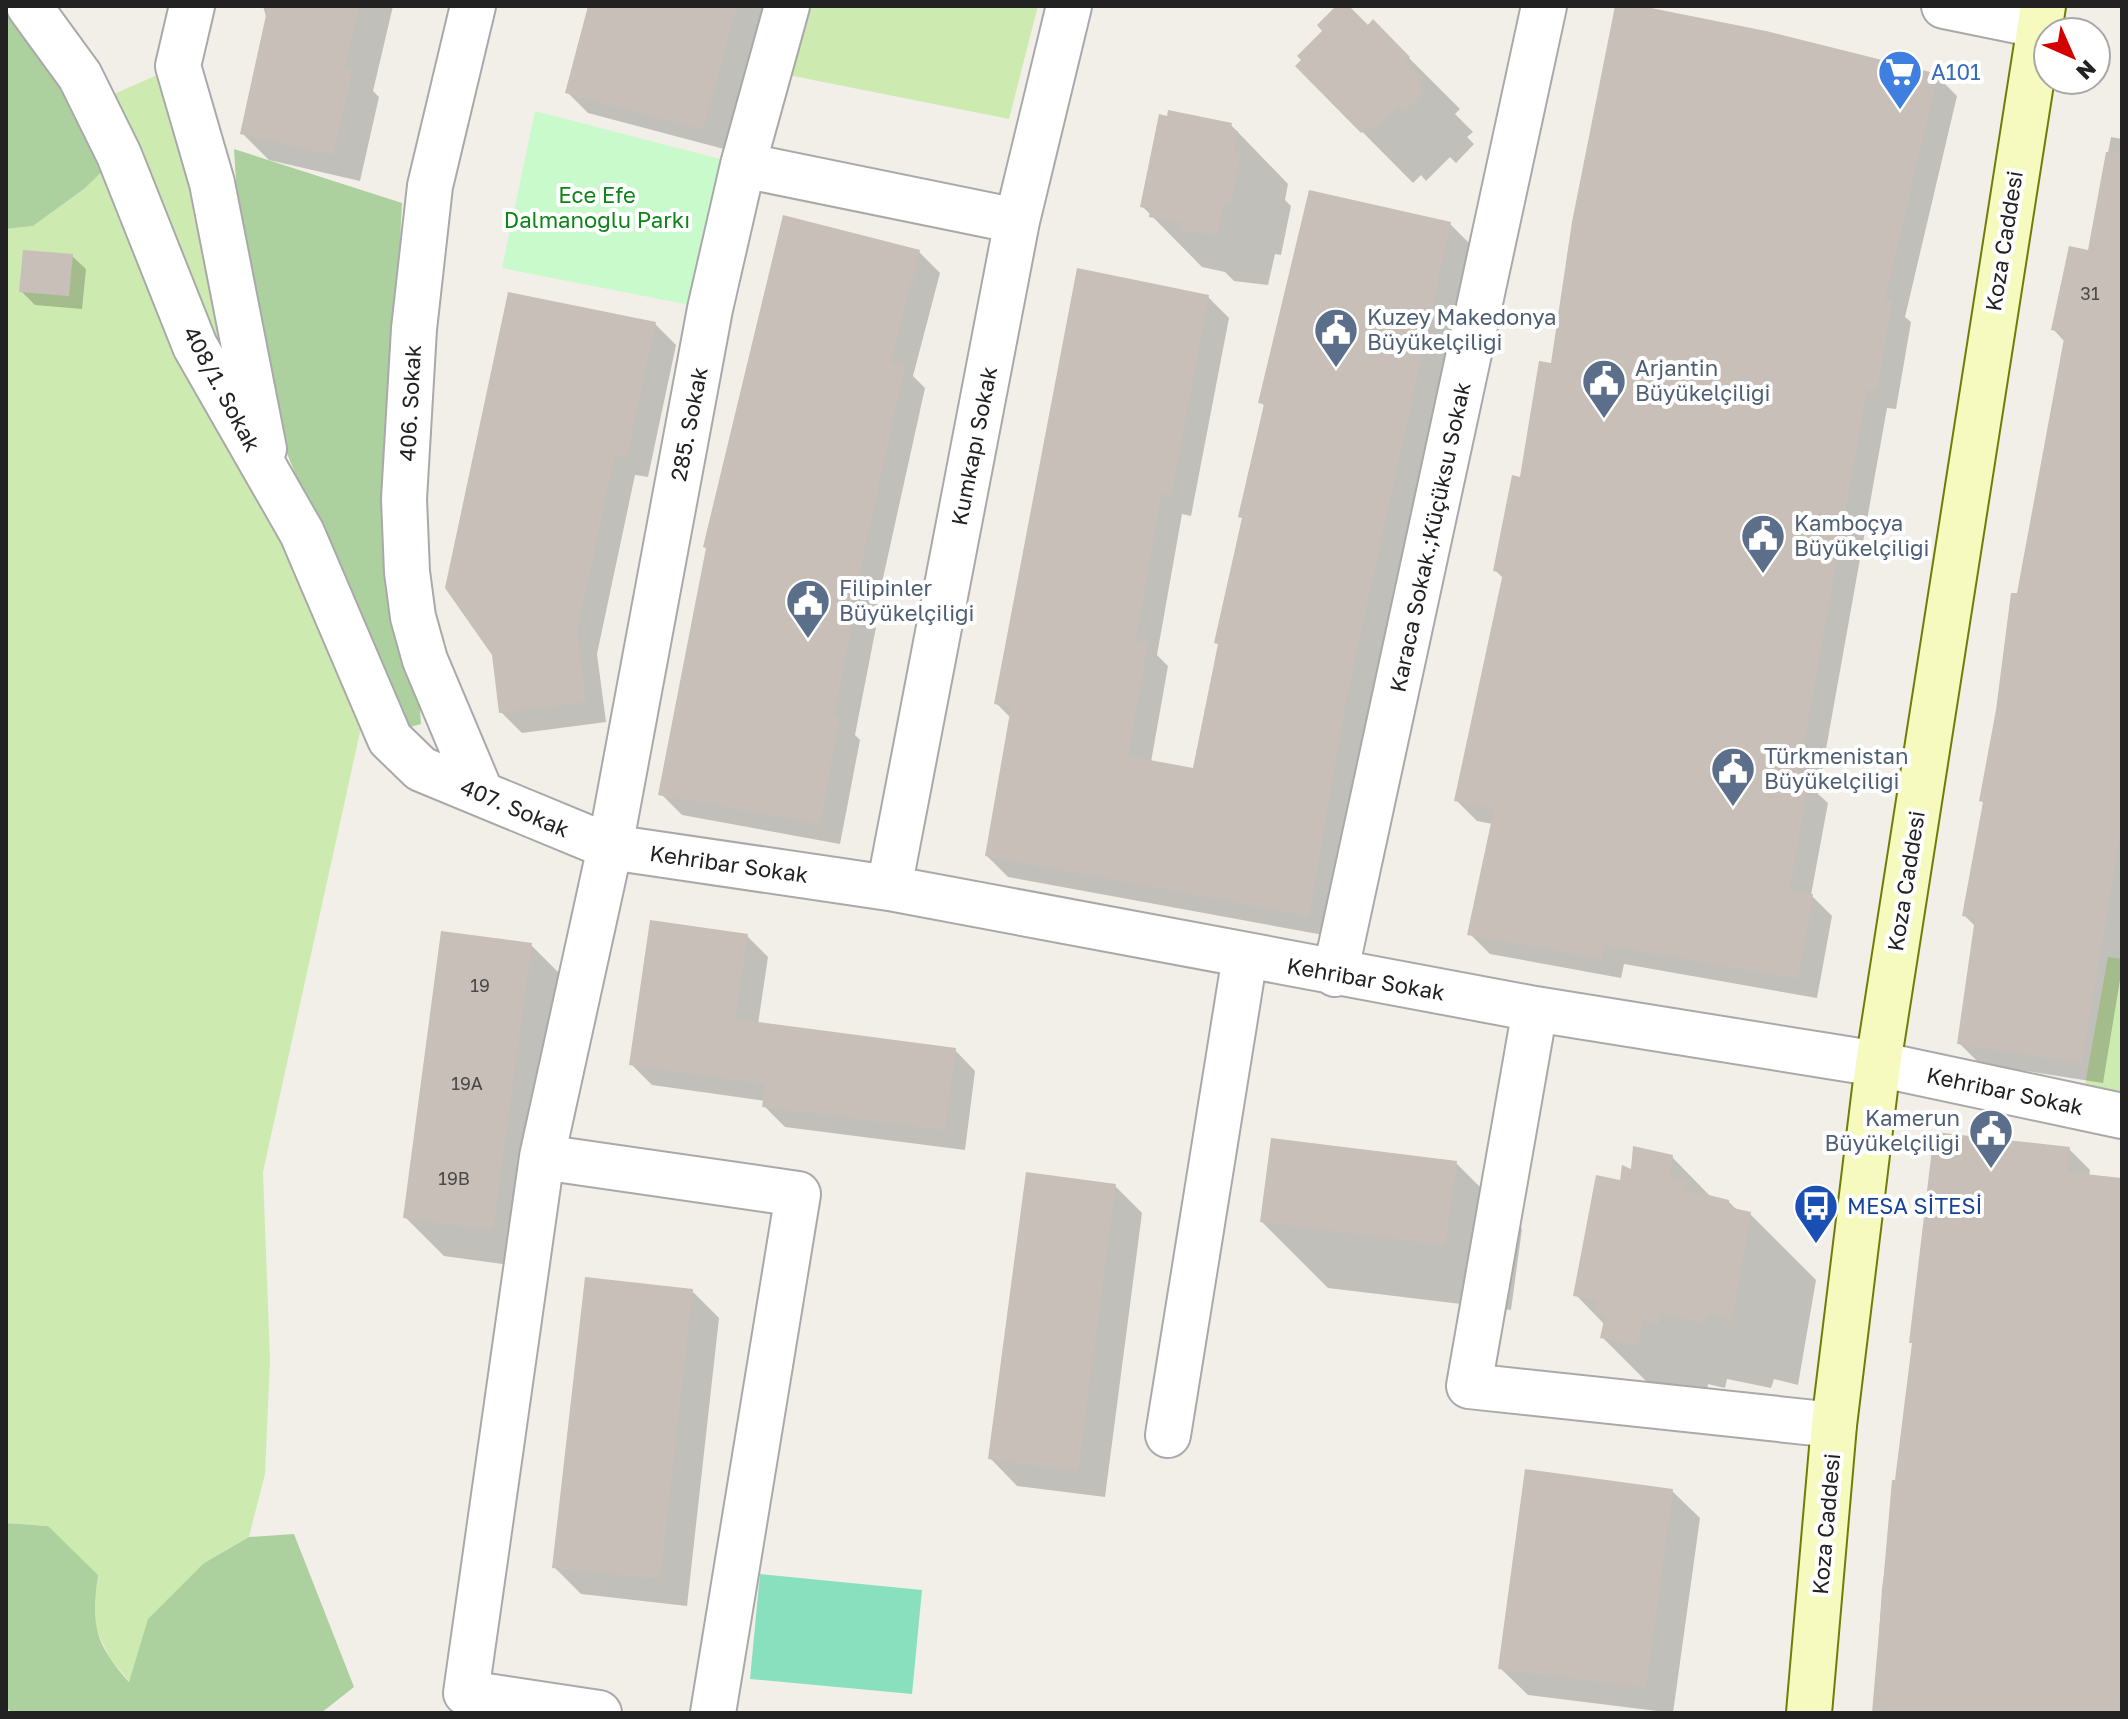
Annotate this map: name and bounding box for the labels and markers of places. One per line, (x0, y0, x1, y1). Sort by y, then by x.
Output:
supermarket icon: A101 (1876, 48, 1924, 111)
place label: A101 (1931, 58, 1981, 85)
place label: Kuzey Makedonya Büyükelçiliği (1367, 303, 1556, 355)
public building icon: Kuzey Makedonya Büyükelçiliği (1312, 306, 1360, 369)
place label: Arjantin Büyükelçiliği (1635, 354, 1771, 406)
public building icon: Arjantin Büyükelçiliği (1580, 357, 1628, 420)
place label: Kamboçya Büyükelçiliği (1794, 509, 1930, 561)
public building icon: Kamboçya Büyükelçiliği (1739, 512, 1787, 575)
place label: Filipinler Büyükelçiliği (839, 574, 975, 626)
public building icon: Filipinler Büyükelçiliği (784, 577, 832, 640)
place label: Türkmenistan Büyükelçiliği (1764, 742, 1909, 794)
public building icon: Türkmenistan Büyükelçiliği (1709, 745, 1757, 808)
place label: Kamerun Büyükelçiliği (1825, 1104, 1960, 1156)
public building icon: Kamerun Büyükelçiliği (1967, 1107, 2015, 1170)
bus stop icon: MESA SİTESİ (1792, 1182, 1840, 1245)
place label: MESA SİTESİ (1847, 1192, 1982, 1219)

